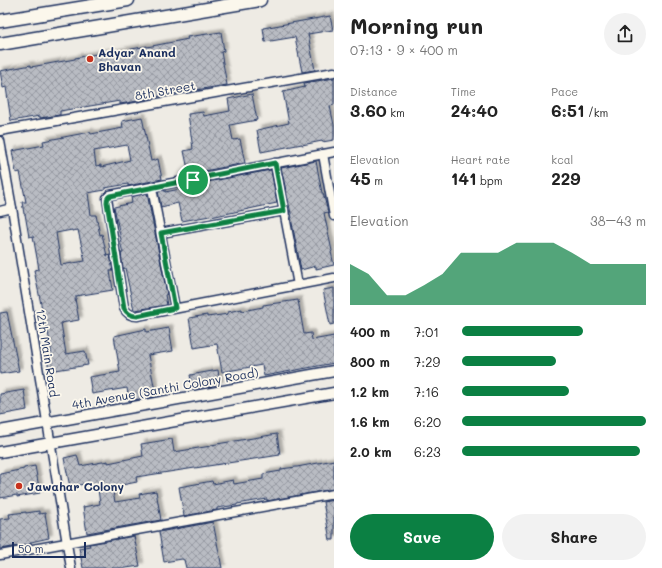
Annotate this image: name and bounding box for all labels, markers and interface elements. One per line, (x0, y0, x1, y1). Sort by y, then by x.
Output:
text: Morning run (350, 11, 483, 40)
button: share (604, 13, 646, 55)
text: 07:13 · 9 × 400 m (350, 41, 458, 58)
place label: Adyar Anand Bhavan (98, 44, 176, 74)
marker: Adyar Anand Bhavan (85, 54, 95, 64)
street label: 8th Street (133, 77, 197, 103)
text: Distance (350, 84, 397, 99)
text: Time (451, 84, 476, 99)
text: Pace (551, 84, 578, 99)
text: 3.60 (350, 99, 387, 121)
text: 24:40 (451, 99, 498, 121)
text: 6:51 (551, 99, 584, 121)
text: km (387, 105, 405, 120)
text: /km (584, 105, 608, 120)
text: Elevation (350, 152, 399, 167)
text: Heart rate (451, 152, 510, 167)
text: kcal (551, 152, 573, 167)
pin (176, 163, 210, 197)
text: 45 (350, 167, 371, 189)
text: 141 (451, 167, 477, 189)
text: 229 (551, 167, 581, 189)
icon: arrive (182, 169, 204, 191)
text: m (371, 173, 383, 188)
text: bpm (477, 173, 503, 188)
text: Elevation (350, 212, 408, 229)
text: 38–43 m (590, 212, 646, 229)
street label: 12th Main Road (33, 308, 63, 399)
text: 400 m (350, 323, 390, 340)
text: 7:01 (414, 323, 439, 340)
text: 800 m (350, 353, 390, 370)
text: 7:29 (414, 353, 440, 370)
street label: 4th Avenue (Santhi Colony Road) (70, 364, 260, 412)
text: 1.2 km (350, 383, 389, 400)
text: 7:16 (414, 383, 439, 400)
text: 1.6 km (350, 413, 390, 430)
text: 6:20 (414, 413, 441, 430)
text: 2.0 km (350, 443, 392, 460)
text: 6:23 (414, 443, 441, 460)
place label: Jawahar Colony (27, 478, 124, 494)
marker: Jawahar Colony (14, 481, 24, 491)
button: Save (350, 514, 494, 560)
button: Share (502, 514, 646, 560)
scale bar (12, 540, 86, 559)
text: 50 m (18, 541, 44, 556)

